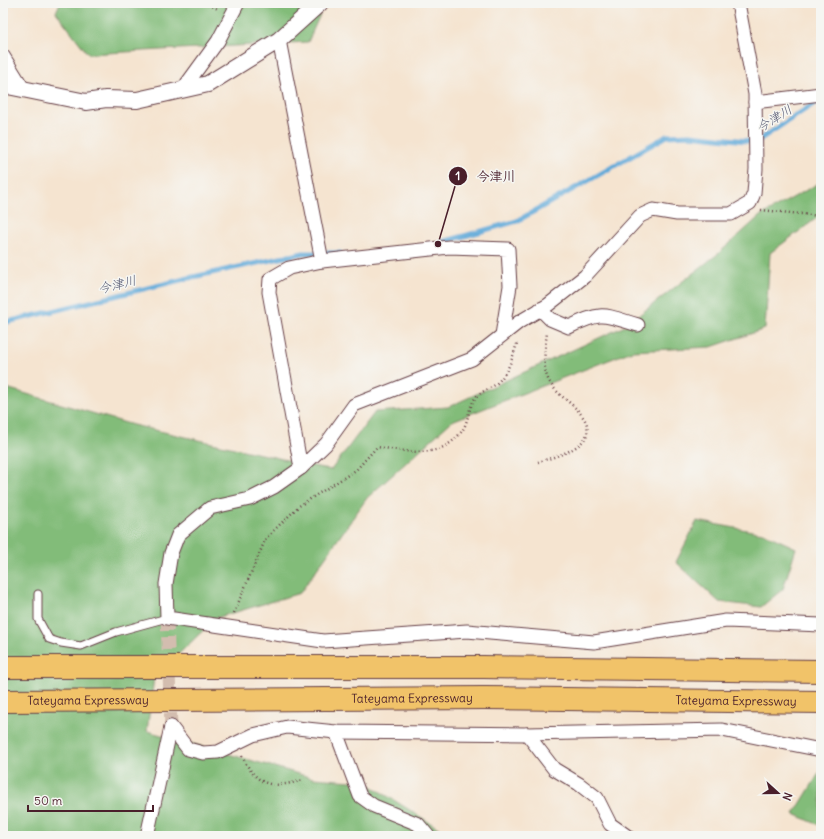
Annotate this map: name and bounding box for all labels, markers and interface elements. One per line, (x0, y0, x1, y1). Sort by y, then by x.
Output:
water label: 今津川 (753, 101, 795, 136)
callout: 今津川 (448, 164, 523, 189)
text: 1 (456, 168, 460, 183)
text: 今津川 (476, 168, 516, 185)
water label: 今津川 (96, 272, 138, 297)
street label: Tateyama Expressway (351, 690, 473, 706)
street label: Tateyama Expressway (27, 692, 149, 708)
street label: Tateyama Expressway (675, 692, 797, 709)
north arrow (758, 773, 798, 813)
scale bar (28, 787, 153, 813)
text: N (779, 791, 795, 803)
text: 50 m (34, 793, 63, 808)

